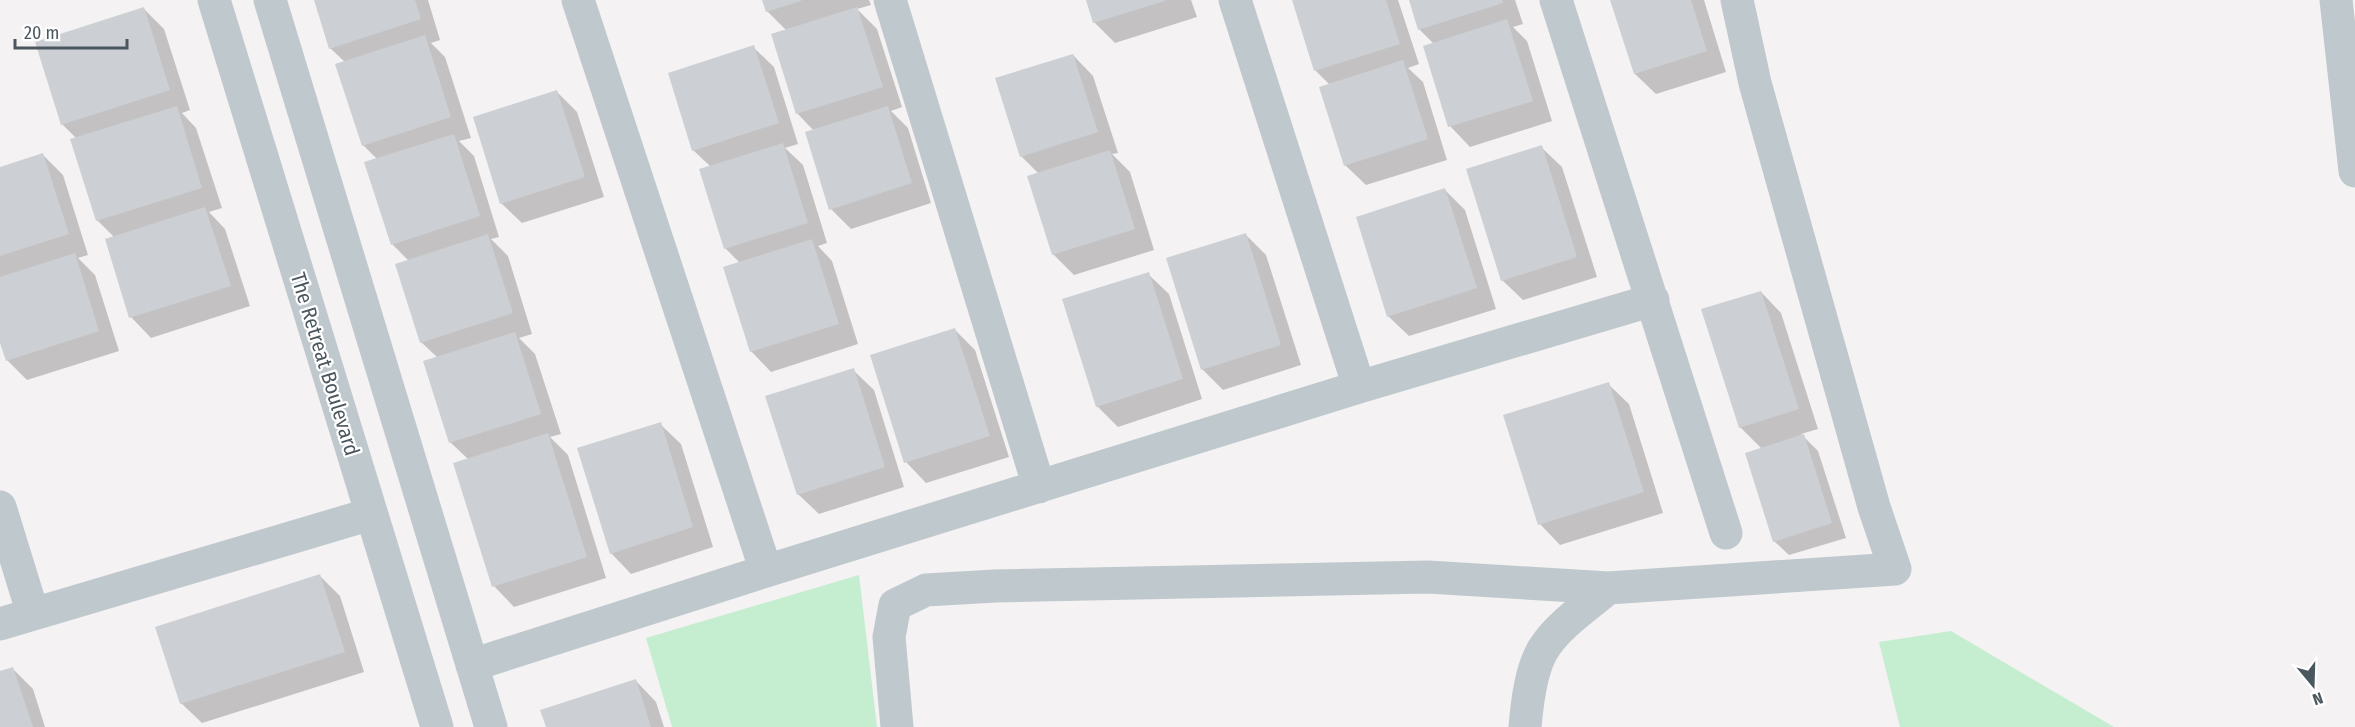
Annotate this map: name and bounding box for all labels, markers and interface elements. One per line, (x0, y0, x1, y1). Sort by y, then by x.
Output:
scale bar (15, 12, 128, 50)
text: 20 m (24, 22, 59, 44)
street label: The Retreat Boulevard (285, 269, 365, 459)
north arrow (2283, 655, 2343, 715)
text: N (2310, 688, 2325, 709)

